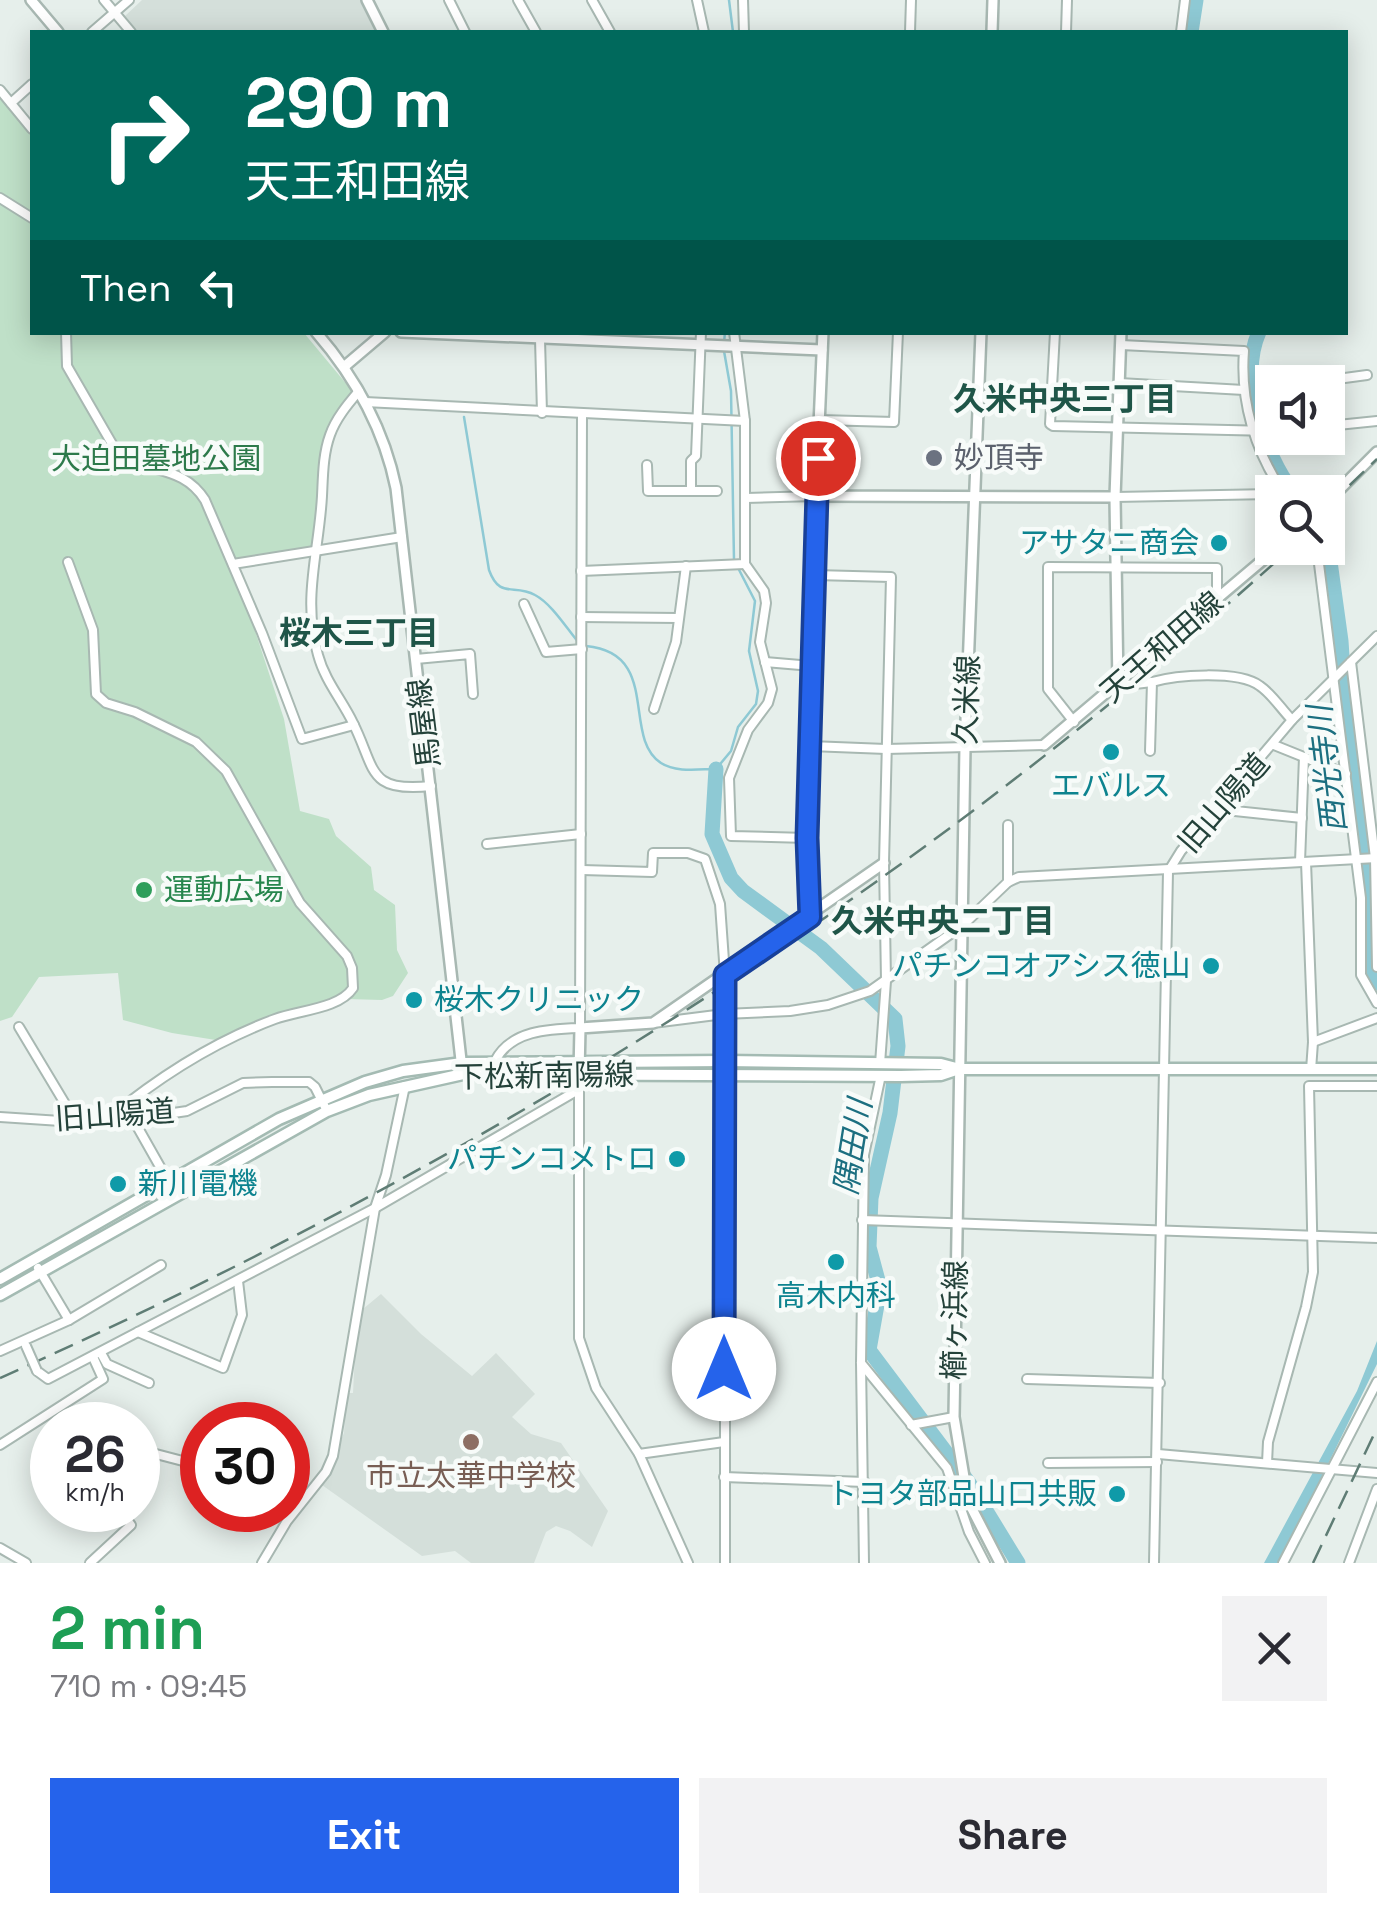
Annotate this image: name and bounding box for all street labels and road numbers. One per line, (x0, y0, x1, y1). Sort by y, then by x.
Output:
street label: 天王和田線 (1092, 583, 1231, 711)
street label: 久米線 (945, 654, 988, 746)
street label: 馬屋線 (399, 676, 448, 770)
street label: 旧山陽道 (1170, 745, 1278, 861)
street label: 下松新南陽線 (454, 1054, 634, 1097)
street label: 旧山陽道 (54, 1091, 176, 1138)
street label: 櫛ヶ浜線 (934, 1260, 975, 1380)

